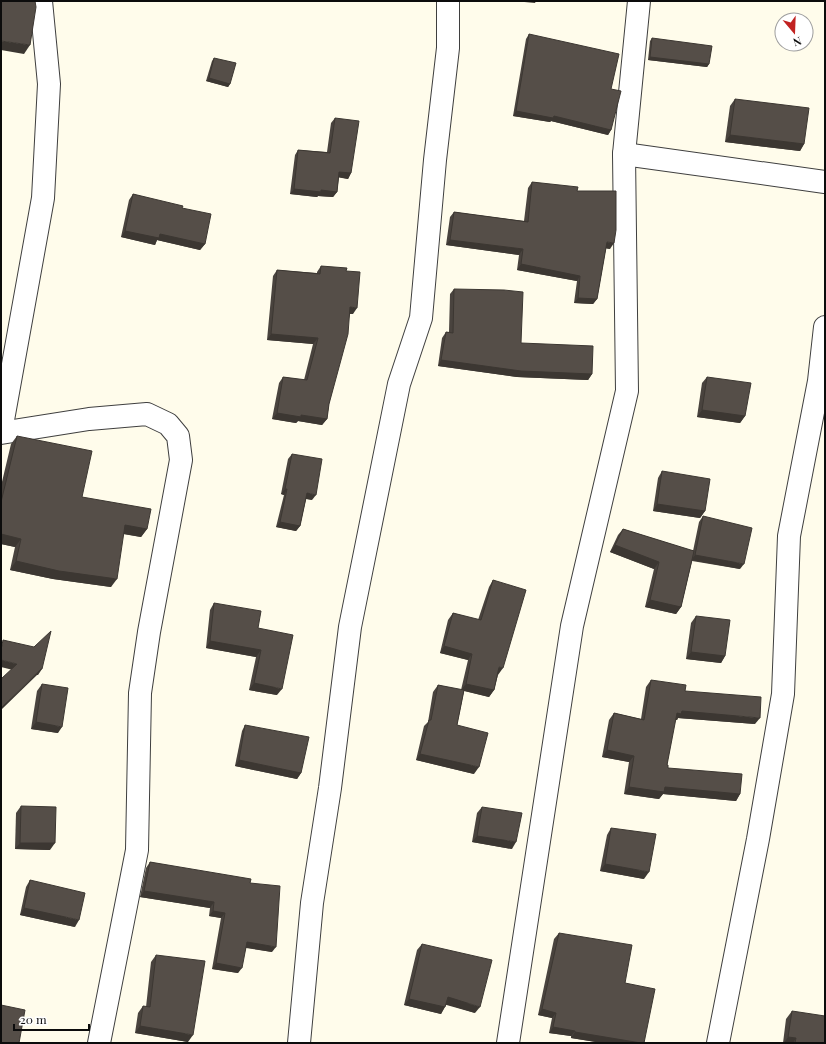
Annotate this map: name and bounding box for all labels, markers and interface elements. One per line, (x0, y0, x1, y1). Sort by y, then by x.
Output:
north arrow (774, 12, 814, 52)
text: N (791, 34, 804, 50)
scale bar (14, 1006, 89, 1032)
text: 20 m (20, 1011, 47, 1027)

